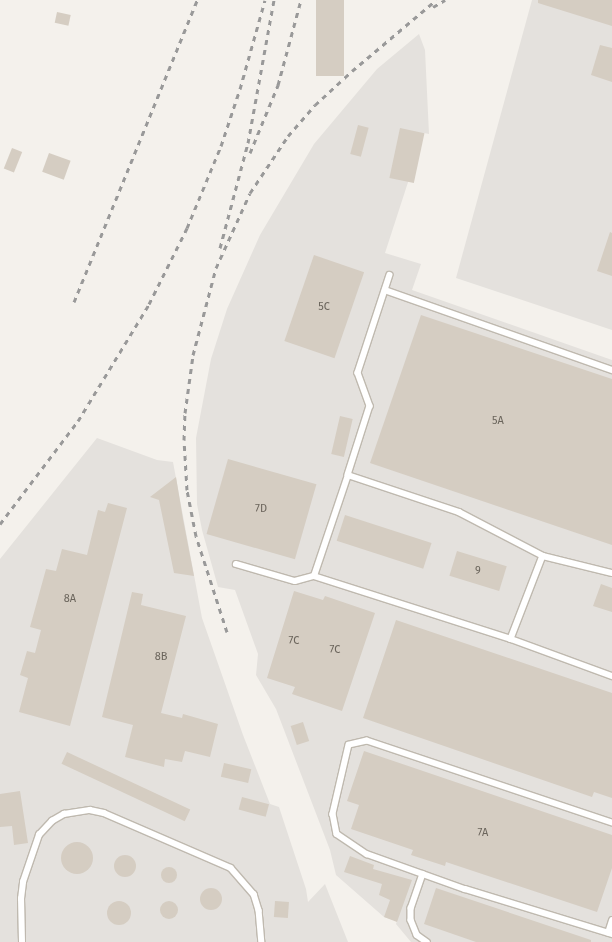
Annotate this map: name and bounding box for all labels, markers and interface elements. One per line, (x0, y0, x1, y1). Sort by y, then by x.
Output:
house number: 5C (318, 300, 330, 314)
house number: 5A (492, 414, 504, 428)
house number: 7D (255, 502, 267, 516)
house number: 9 (475, 564, 481, 578)
house number: 8A (64, 592, 76, 606)
house number: 7C (289, 634, 299, 648)
house number: 7C (330, 643, 340, 657)
house number: 8B (155, 650, 167, 664)
house number: 7A (478, 826, 488, 840)

